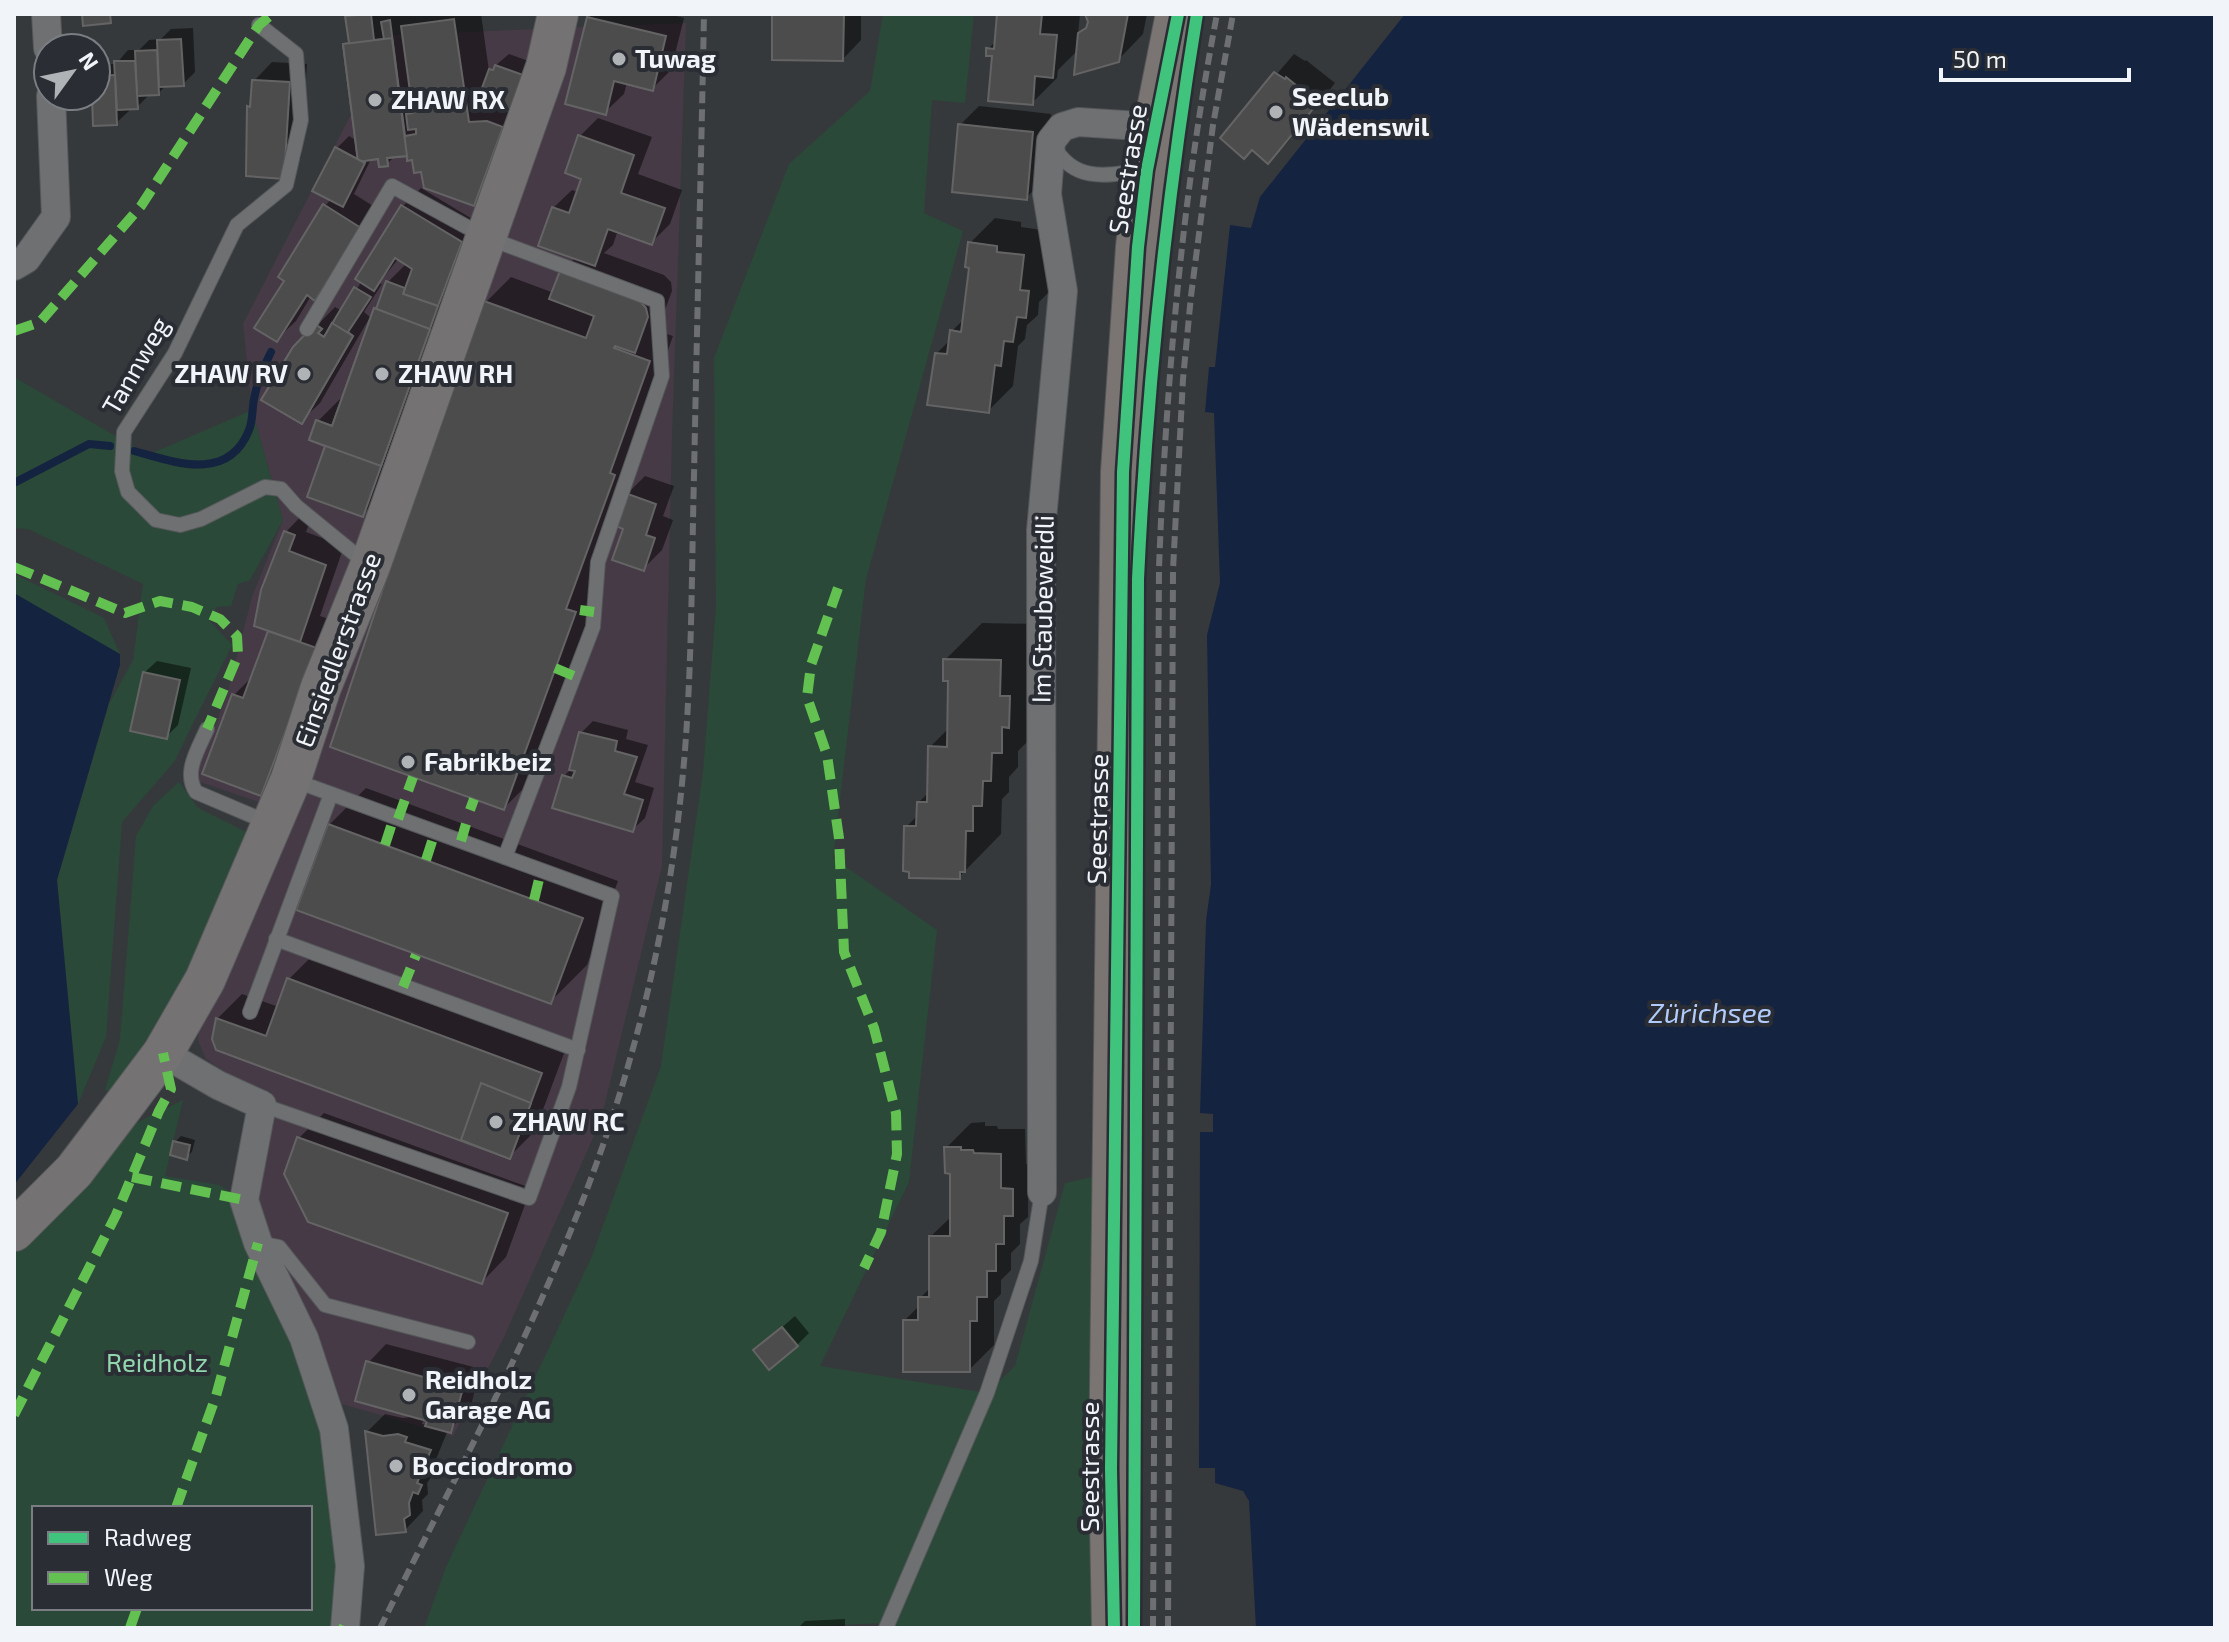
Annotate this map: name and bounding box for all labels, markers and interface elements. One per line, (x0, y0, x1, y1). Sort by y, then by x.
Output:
north arrow (32, 32, 112, 112)
scale bar (1941, 32, 2129, 82)
place label: Tuwag (635, 42, 716, 73)
text: 50 m (1953, 44, 2007, 73)
text: N (74, 47, 105, 74)
marker: Tuwag (610, 50, 628, 68)
place label: Seeclub Wädenswil (1292, 80, 1430, 141)
place label: ZHAW RX (391, 83, 505, 114)
marker: ZHAW RX (366, 91, 384, 109)
street label: Seestrasse (1101, 102, 1152, 236)
marker: Seeclub Wädenswil (1267, 103, 1285, 121)
street label: Tannweg (95, 311, 175, 419)
place label: ZHAW RV (174, 357, 288, 388)
place label: ZHAW RH (398, 357, 513, 388)
marker: ZHAW RV (295, 365, 313, 383)
marker: ZHAW RH (373, 365, 391, 383)
street label: Im Staubeweidli (1024, 514, 1059, 703)
street label: Einsiedlerstrasse (287, 548, 386, 751)
place label: Fabrikbeiz (424, 745, 552, 776)
marker: Fabrikbeiz (399, 753, 417, 771)
street label: Seestrasse (1080, 753, 1113, 885)
water label: Zürichsee (1648, 995, 1772, 1029)
place label: ZHAW RC (512, 1105, 624, 1136)
marker: ZHAW RC (487, 1113, 505, 1131)
park label: Reidholz (106, 1346, 208, 1377)
place label: Reidholz Garage AG (425, 1363, 551, 1424)
marker: Reidholz Garage AG (400, 1386, 418, 1404)
street label: Seestrasse (1073, 1402, 1104, 1532)
place label: Bocciodromo (412, 1449, 573, 1480)
marker: Bocciodromo (387, 1457, 405, 1475)
legend (32, 1506, 312, 1610)
text: Radweg (104, 1522, 192, 1551)
text: Weg (104, 1562, 153, 1591)

